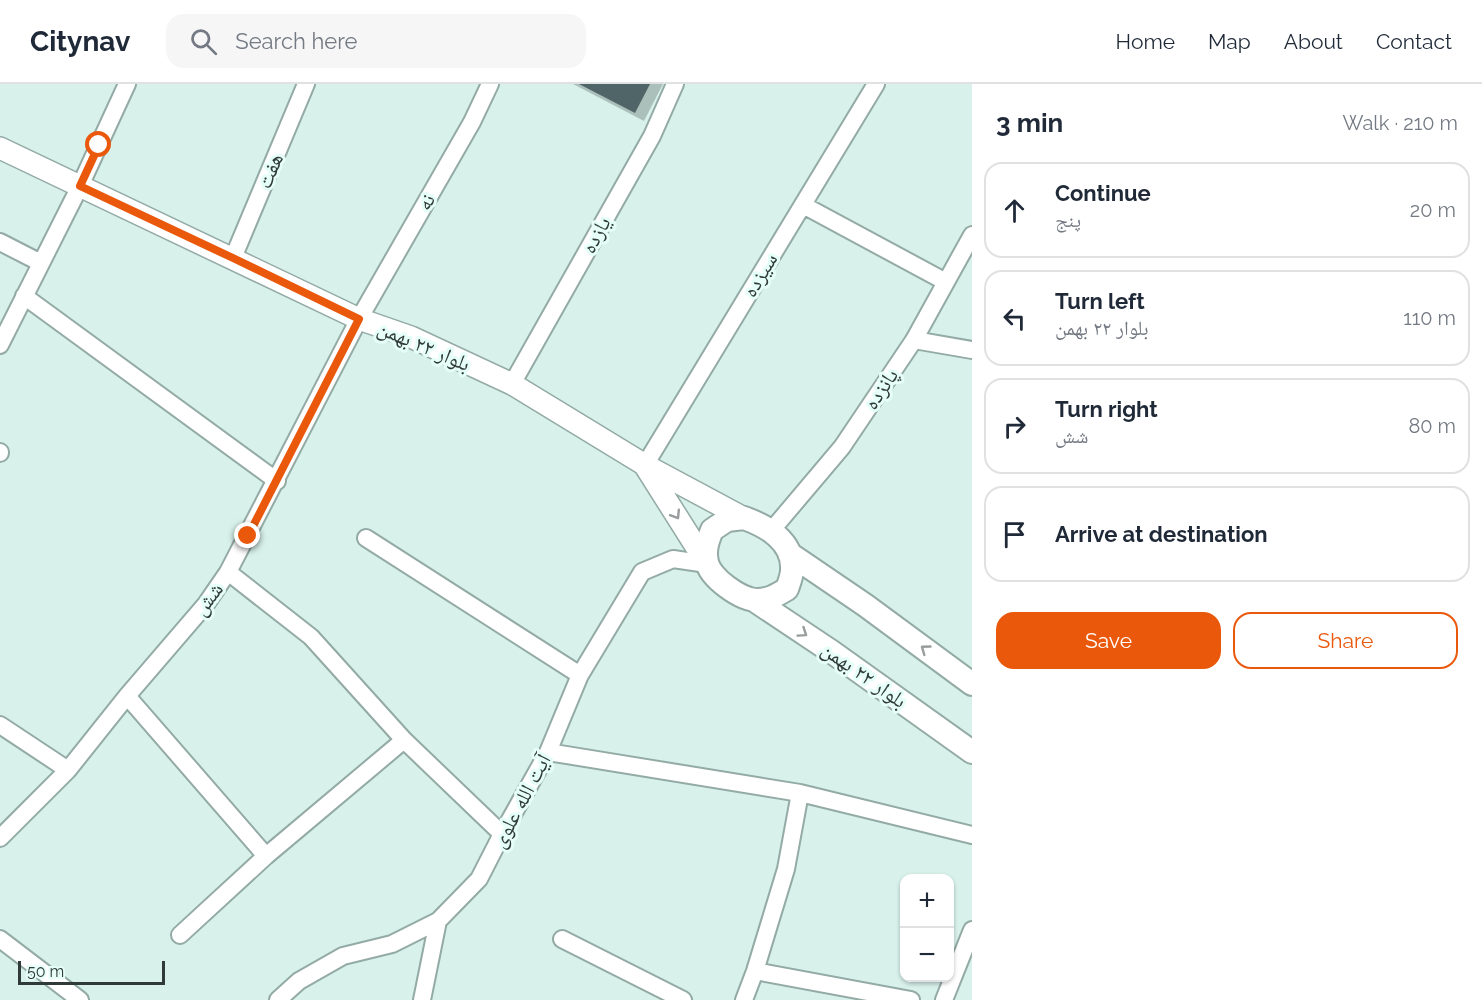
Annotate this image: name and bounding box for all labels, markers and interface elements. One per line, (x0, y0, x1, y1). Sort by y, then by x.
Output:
search box (166, 14, 586, 68)
text: Citynav (30, 25, 130, 58)
icon: search (187, 25, 220, 58)
text: Search here (235, 28, 357, 54)
text: Home (1116, 29, 1175, 54)
text: Map (1208, 29, 1251, 54)
text: About (1284, 29, 1343, 54)
text: Contact (1376, 29, 1452, 54)
text: 3 min (996, 108, 1063, 138)
text: Walk · 210 m (1343, 111, 1458, 135)
route start (85, 131, 111, 157)
street label: هفت (251, 149, 288, 192)
text: Continue (1055, 180, 1151, 206)
street label: نه (411, 189, 440, 215)
icon: ahead (998, 194, 1031, 227)
text: 20 m (1410, 198, 1456, 222)
text: پنج (1055, 208, 1081, 232)
street label: یازده (575, 212, 616, 257)
street label: سیزده (737, 248, 782, 301)
text: Turn left (1055, 288, 1145, 314)
icon: left (998, 302, 1031, 335)
text: 110 m (1403, 306, 1456, 330)
street label: بلوار ۲۲ بهمن (374, 315, 474, 377)
text: بلوار ۲۲ بهمن (1055, 316, 1149, 340)
street label: پانزده (858, 363, 903, 414)
text: Turn right (1055, 396, 1158, 422)
icon: right (998, 410, 1031, 443)
text: 80 m (1408, 414, 1456, 438)
text: شش (1055, 424, 1089, 448)
one-way arrow (669, 508, 680, 519)
icon: arrive (998, 518, 1031, 551)
text: Arrive at destination (1055, 521, 1268, 547)
route end (234, 522, 260, 548)
street label: شش (187, 577, 229, 621)
button: Save (996, 612, 1221, 669)
button: Share (1233, 612, 1458, 669)
one-way arrow (796, 626, 807, 637)
street label: بلوار ۲۲ بهمن (816, 636, 912, 714)
one-way arrow (920, 645, 931, 656)
street label: آیت الله علوی (485, 749, 556, 852)
map controls (900, 874, 954, 982)
button: + (900, 874, 954, 928)
button: − (900, 928, 954, 982)
scale bar (18, 958, 165, 986)
text: 50 m (27, 962, 64, 981)

